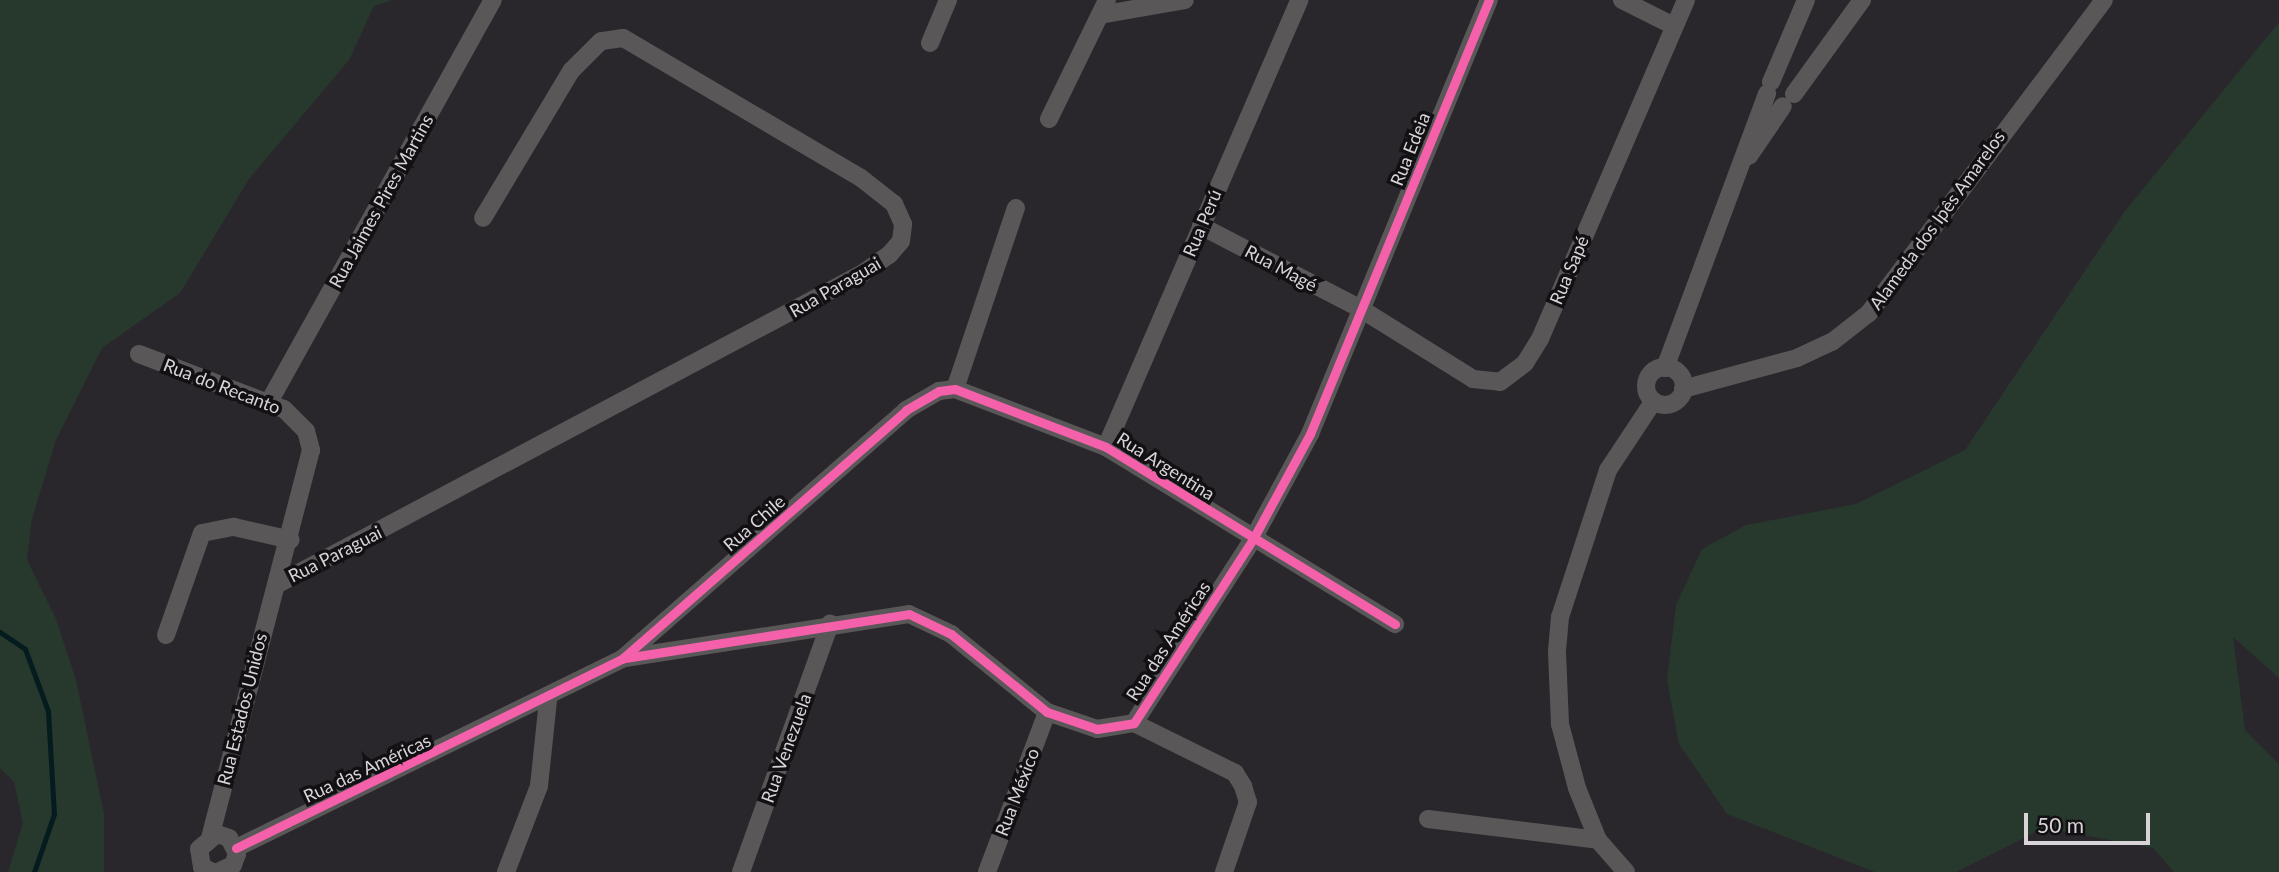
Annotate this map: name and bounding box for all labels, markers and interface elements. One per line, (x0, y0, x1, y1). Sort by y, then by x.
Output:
street label: Rua Edeia (1385, 109, 1435, 189)
street label: Rua Jaimes Pires Martins (324, 110, 438, 292)
street label: Alameda dos Ipês Amarelos (1865, 126, 2009, 314)
street label: Rua Perú (1178, 186, 1226, 260)
street label: Rua Sapé (1545, 232, 1593, 308)
street label: Rua Magé (1241, 240, 1321, 296)
street label: Rua Paraguai (785, 252, 885, 322)
street label: Rua do Recanto (160, 354, 284, 418)
street label: Rua Argentina (1113, 427, 1219, 505)
street label: Rua Chile (719, 490, 789, 556)
street label: Rua Paraguai (285, 521, 385, 587)
street label: Rua das Américas (1121, 577, 1215, 705)
street label: Rua Estados Unidos (213, 631, 271, 787)
street label: Rua Venezuela (756, 690, 816, 806)
street label: Rua das Américas (300, 729, 434, 807)
street label: Rua México (990, 745, 1044, 839)
scale bar (2027, 798, 2153, 842)
text: 50 m (2037, 812, 2084, 837)

